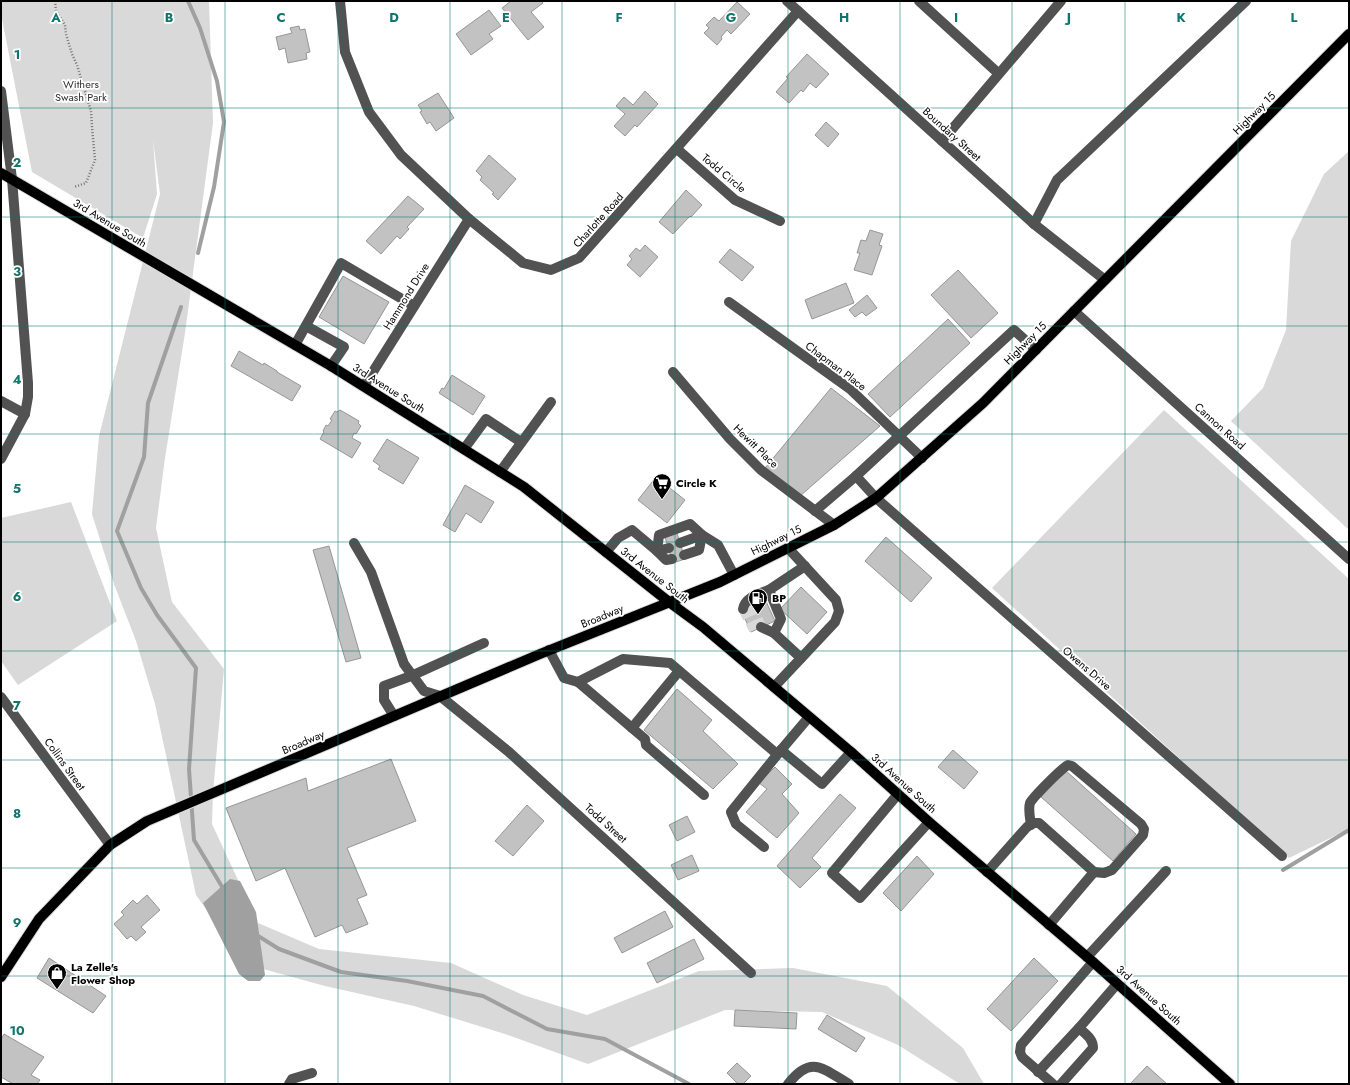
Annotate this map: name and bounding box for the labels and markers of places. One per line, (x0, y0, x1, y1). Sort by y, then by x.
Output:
supermarket icon: Circle K (651, 472, 673, 500)
place label: Circle K (676, 475, 717, 491)
fuel station icon: BP (747, 587, 769, 615)
place label: BP (772, 590, 786, 606)
place label: La Zelle's Flower Shop (71, 959, 135, 988)
shop icon: La Zelle's Flower Shop (46, 962, 68, 990)

